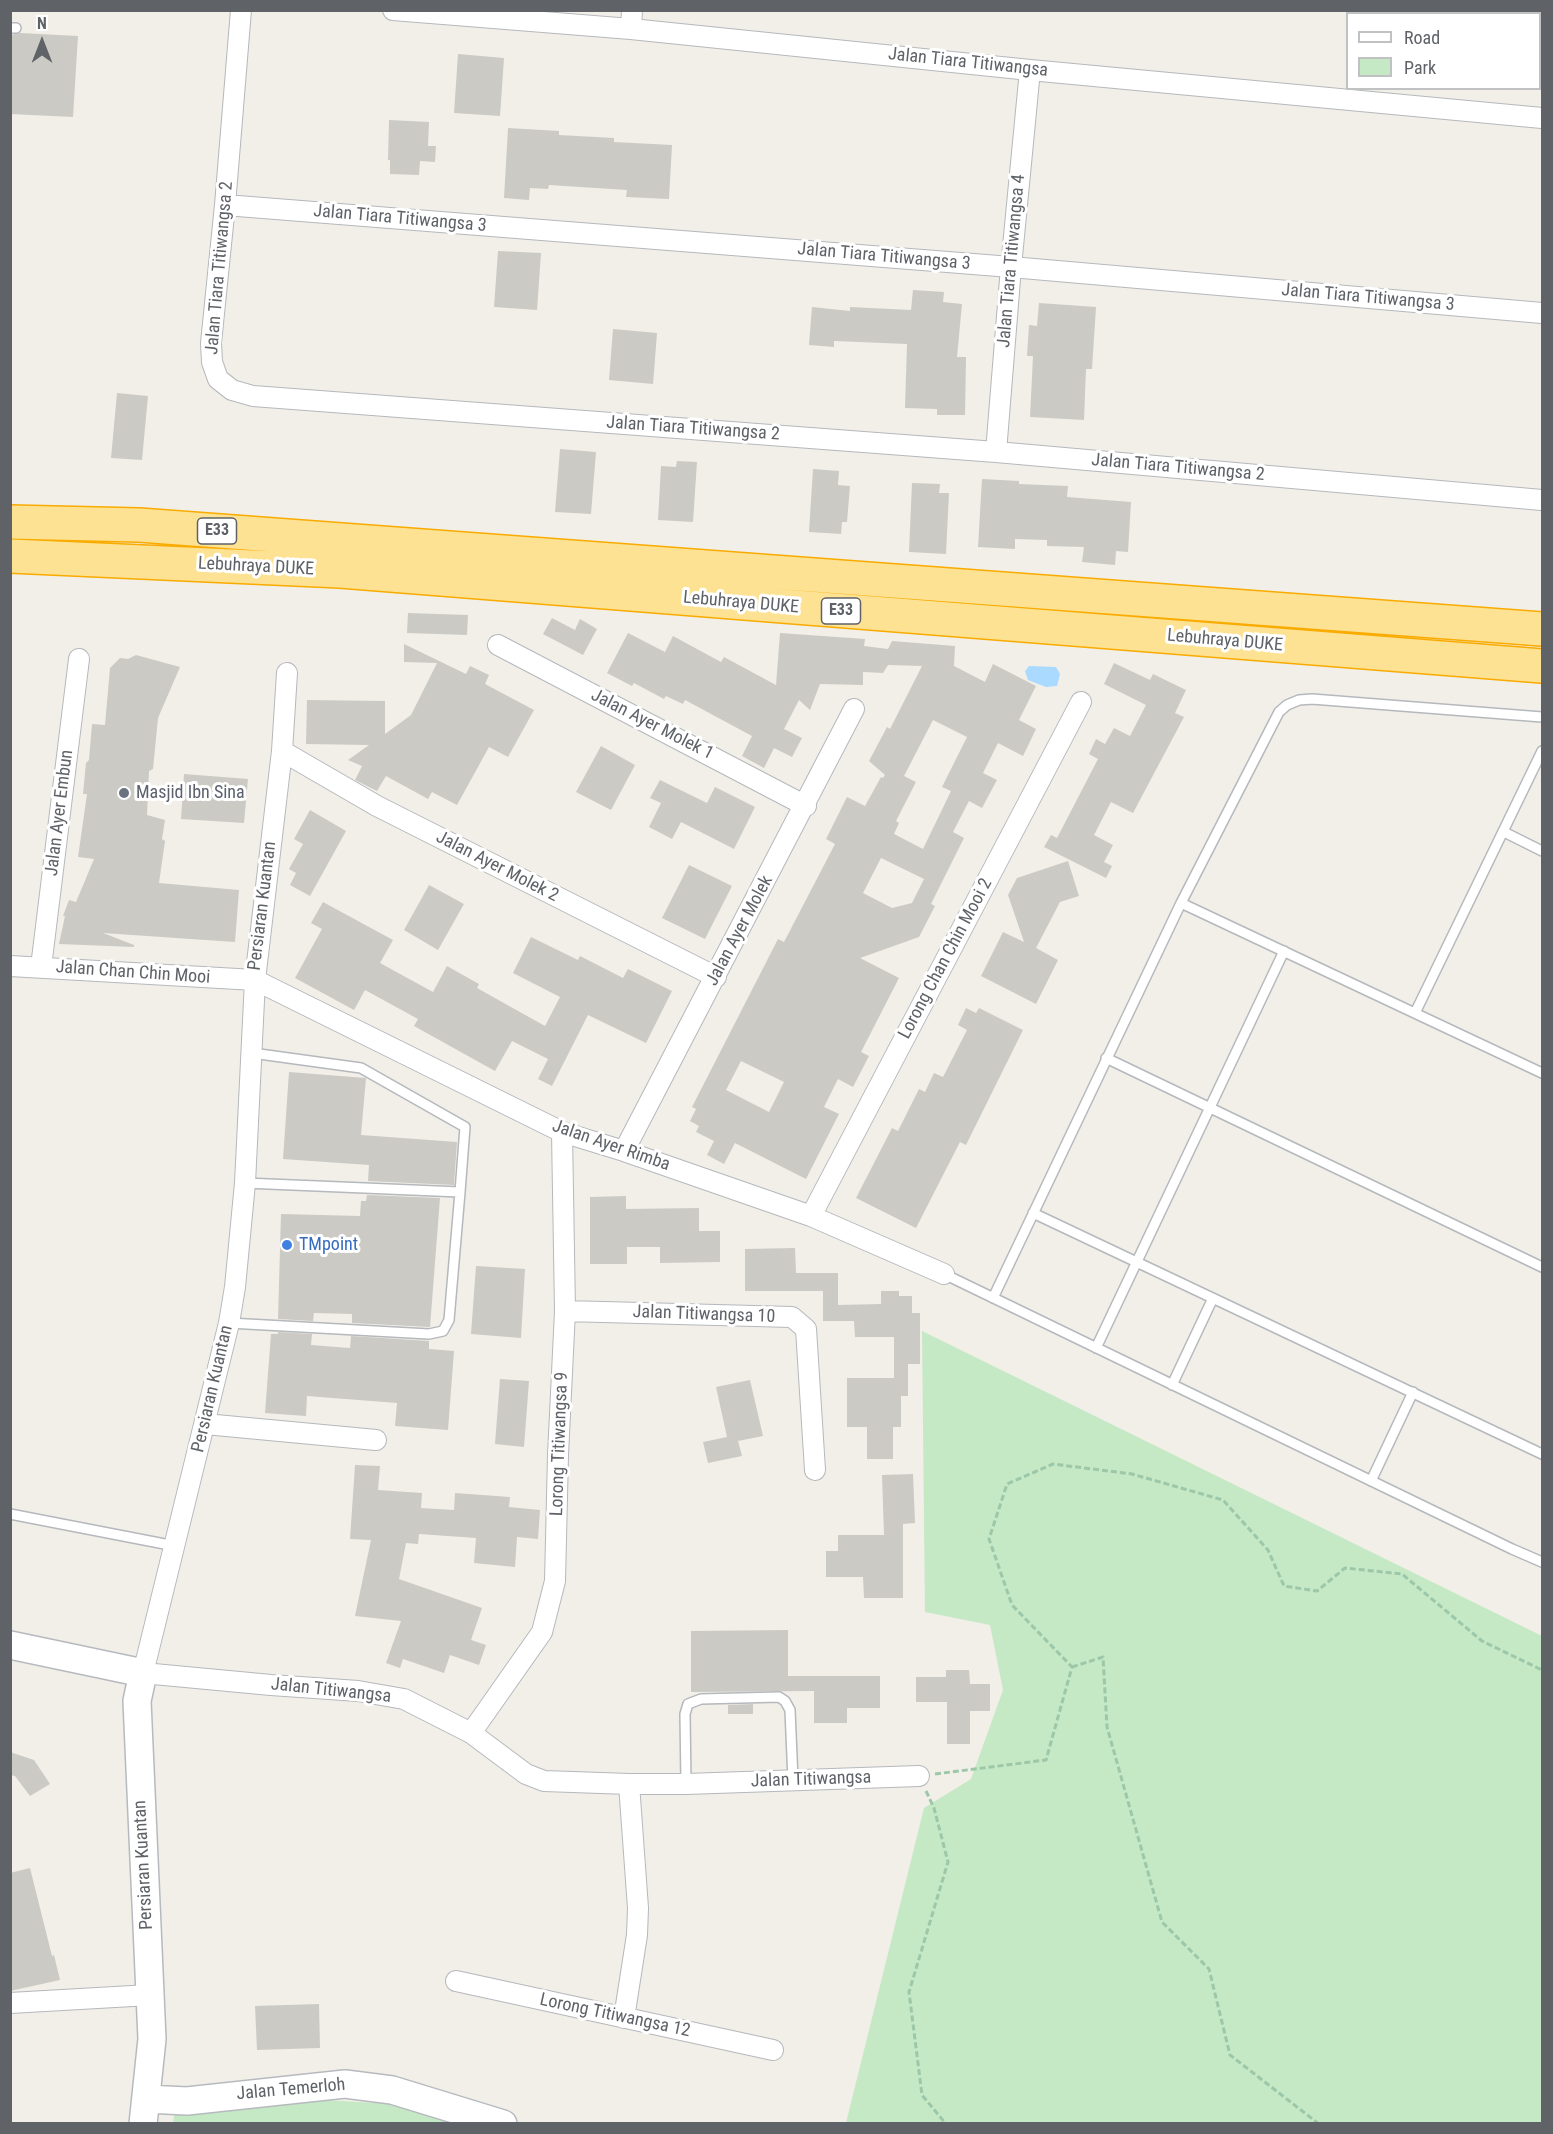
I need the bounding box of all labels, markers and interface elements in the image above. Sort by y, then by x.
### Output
north arrow [12,12,72,72]
legend [1346,12,1541,90]
text: N [37,14,47,33]
text: Road [1404,27,1440,48]
street label: Jalan Tiara Titiwangsa [887,44,1049,82]
text: Park [1404,57,1436,78]
street label: Jalan Tiara Titiwangsa 4 [994,174,1030,348]
street label: Jalan Tiara Titiwangsa 2 [202,181,238,355]
street label: Jalan Tiara Titiwangsa 3 [313,201,487,237]
street label: Jalan Tiara Titiwangsa 3 [797,239,971,275]
street label: Jalan Tiara Titiwangsa 3 [1281,280,1455,316]
street label: Jalan Tiara Titiwangsa 2 [606,412,780,446]
street label: Jalan Tiara Titiwangsa 2 [1091,450,1265,486]
road number: E33 [198,518,236,544]
street label: Lebuhraya DUKE [197,553,315,581]
street label: Lebuhraya DUKE [682,587,800,619]
road number: E33 [822,598,860,624]
street label: Lebuhraya DUKE [1166,625,1284,657]
street label: Jalan Ayer Molek 1 [587,685,717,765]
street label: Jalan Ayer Embun [42,749,78,877]
place label: Masjid Ibn Sina [136,782,245,804]
marker: Masjid Ibn Sina [117,786,131,800]
street label: Jalan Ayer Molek 2 [432,827,562,907]
street label: Persiaran Kuantan [244,840,282,972]
street label: Jalan Ayer Molek [702,872,778,990]
street label: Lorong Chan Chin Mooi 2 [895,875,997,1043]
street label: Jalan Chan Chin Mooi [55,957,211,989]
street label: Jalan Ayer Rimba [549,1116,673,1176]
place label: TMpoint [299,1234,358,1256]
marker: TMpoint [280,1238,294,1252]
street label: Jalan Titiwangsa 10 [632,1302,776,1328]
street label: Persiaran Kuantan [188,1323,238,1455]
street label: Lorong Titiwangsa 9 [547,1371,573,1517]
street label: Jalan Titiwangsa [270,1674,392,1708]
street label: Jalan Titiwangsa [750,1767,872,1793]
street label: Persiaran Kuantan [130,1800,158,1930]
street label: Lorong Titiwangsa 12 [538,1990,692,2042]
street label: Jalan Temerloh [236,2074,346,2106]

